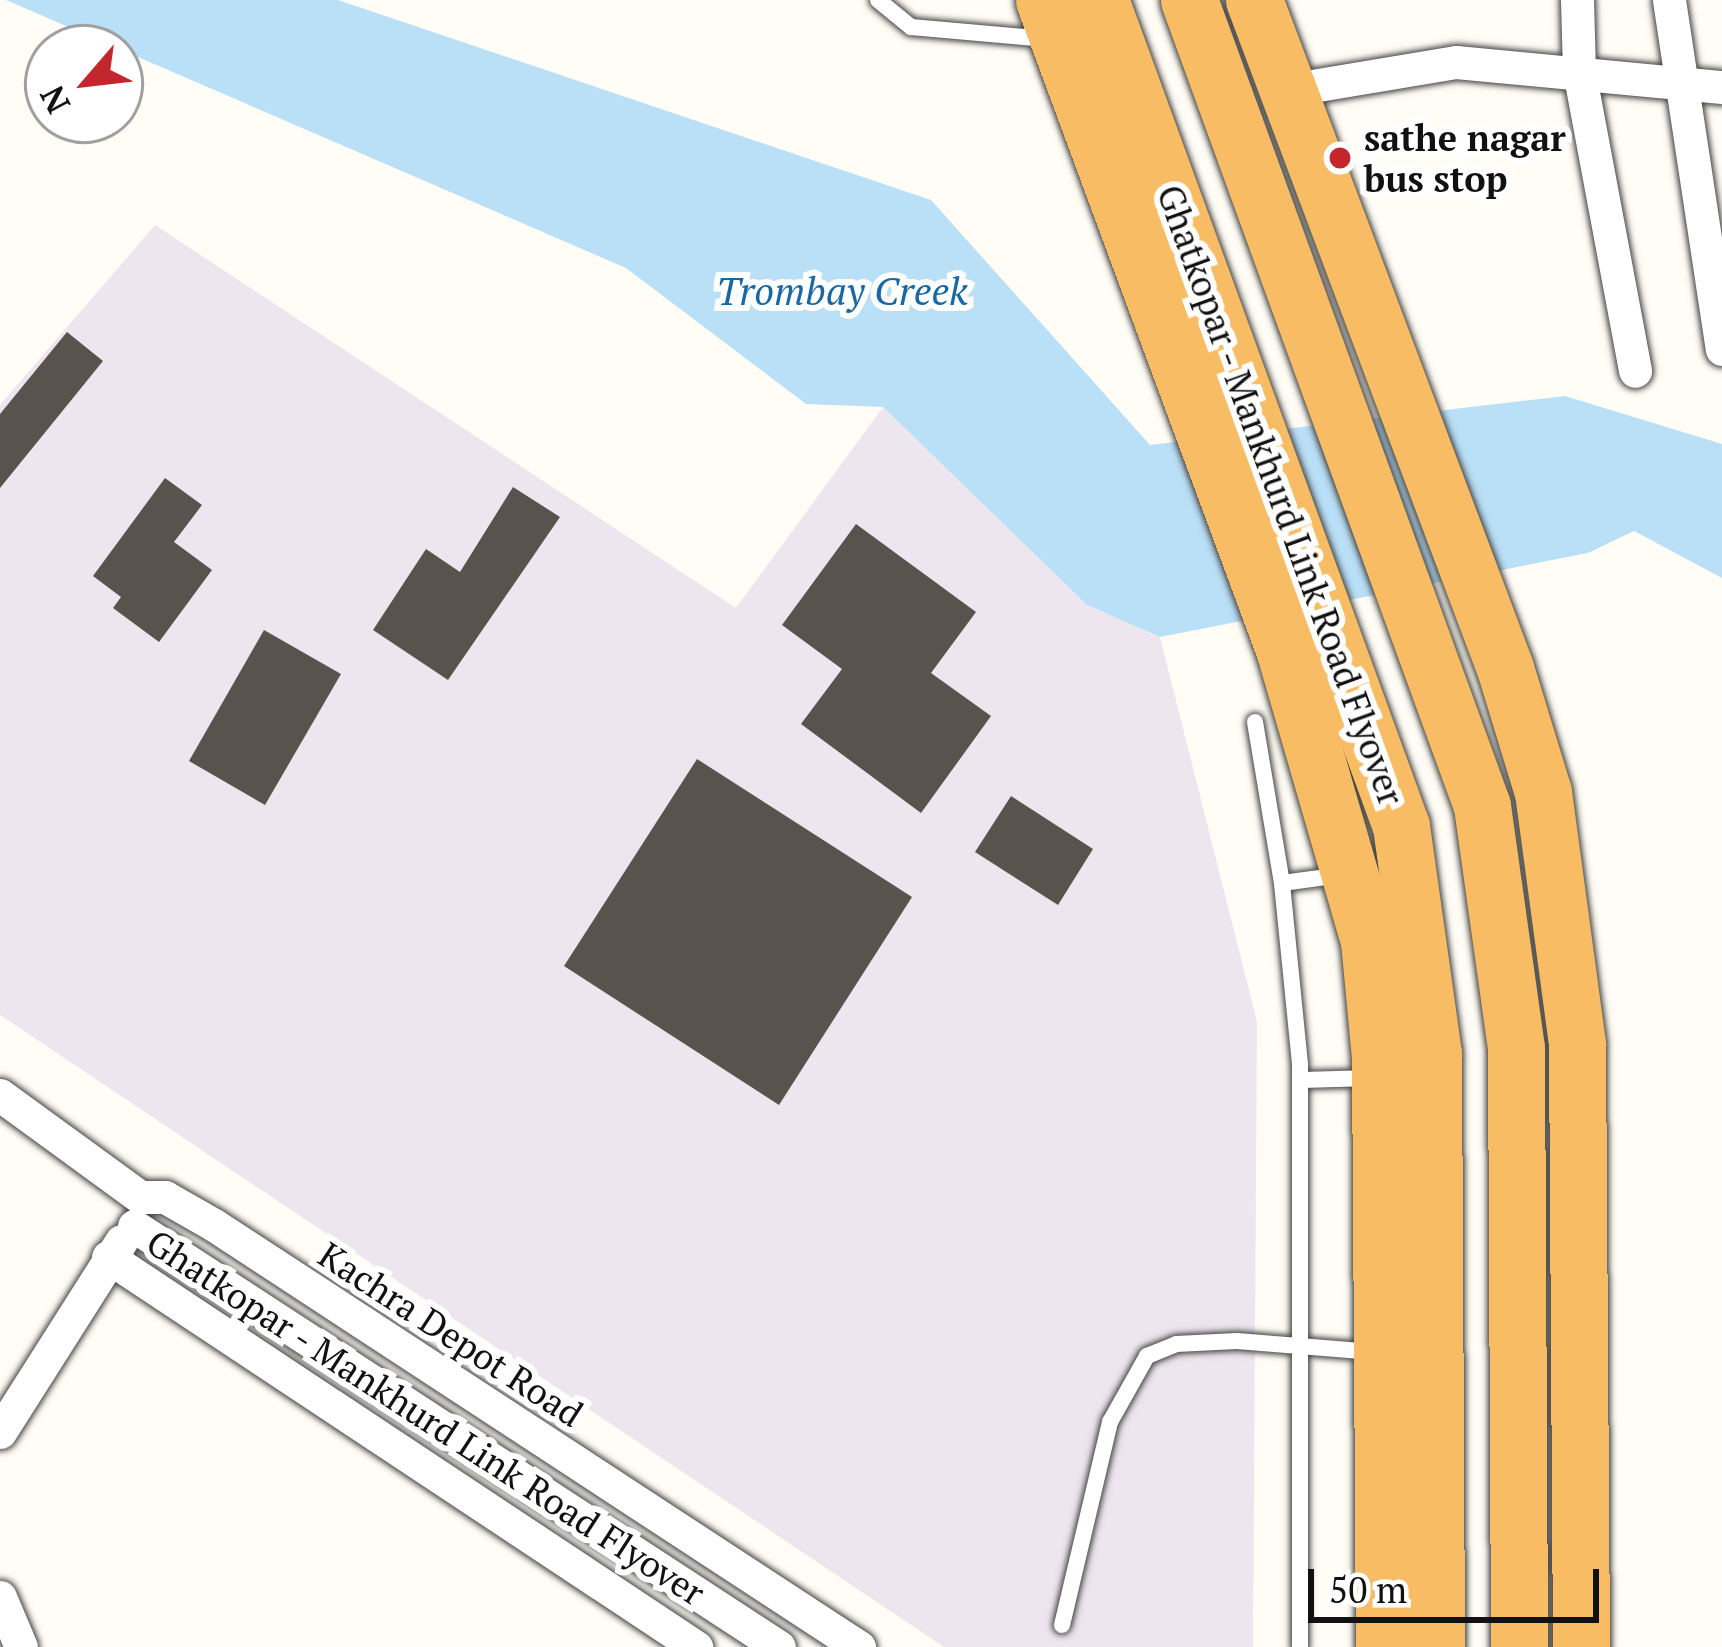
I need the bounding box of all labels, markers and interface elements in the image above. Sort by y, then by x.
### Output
north arrow [24,24,144,144]
text: N [30,79,79,121]
place label: sathe nagar bus stop [1364,115,1566,200]
marker: sathe nagar bus stop [1327,145,1353,171]
street label: Ghatkopar - Mankhurd Link Road Flyover [1148,178,1414,812]
water label: Trombay Creek [716,267,968,313]
street label: Ghatkopar - Mankhurd Link Road Flyover [138,1219,714,1615]
street label: Kachra Depot Road [311,1233,591,1435]
scale bar [1314,1545,1605,1619]
text: 50 m [1329,1566,1407,1613]

